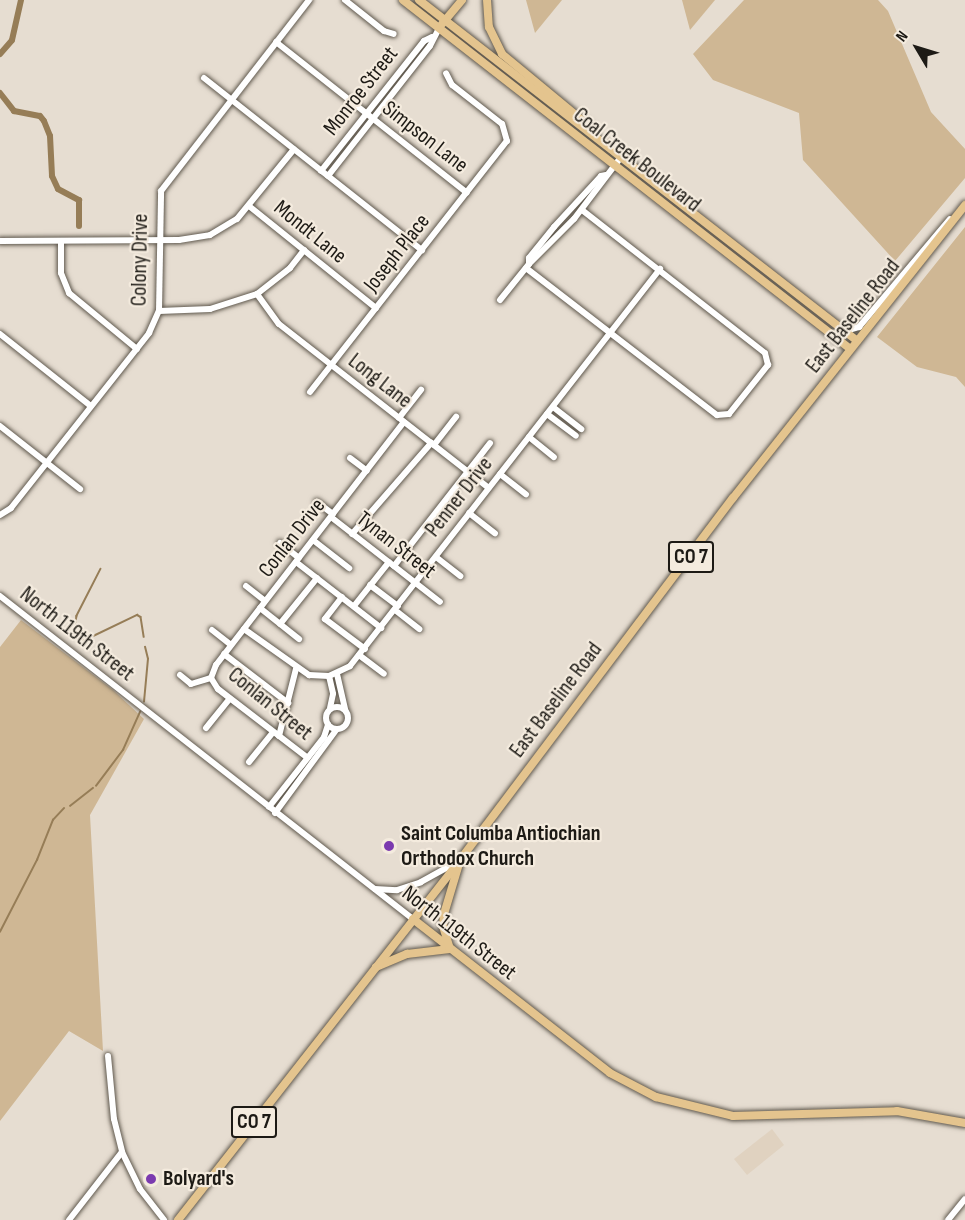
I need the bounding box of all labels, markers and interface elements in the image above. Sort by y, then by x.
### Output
north arrow [887,18,947,78]
text: N [892,27,913,46]
street label: Monroe Street [318,41,404,141]
street label: Simpson Lane [377,95,473,179]
street label: Coal Creek Boulevard [568,102,706,218]
street label: Mondt Lane [268,195,352,269]
street label: Joseph Place [358,209,436,297]
street label: Colony Drive [126,213,154,307]
street label: East Baseline Road [800,254,906,378]
street label: Long Lane [343,348,417,414]
street label: Penner Drive [420,452,498,542]
street label: Conlan Drive [253,493,331,583]
street label: Tynan Street [351,506,441,584]
road number: CO 7 [667,539,715,575]
street label: North 119th Street [15,581,139,687]
street label: East Baseline Road [504,637,608,763]
street label: Conlan Street [222,662,318,746]
place label: Saint Columba Antiochian Orthodox Church [401,820,601,872]
marker: Saint Columba Antiochian Orthodox Church [382,839,396,853]
street label: North 119th Street [397,880,521,986]
road number: CO 7 [230,1104,278,1140]
place label: Bolyard's [163,1166,234,1192]
marker: Bolyard's [144,1172,158,1186]

